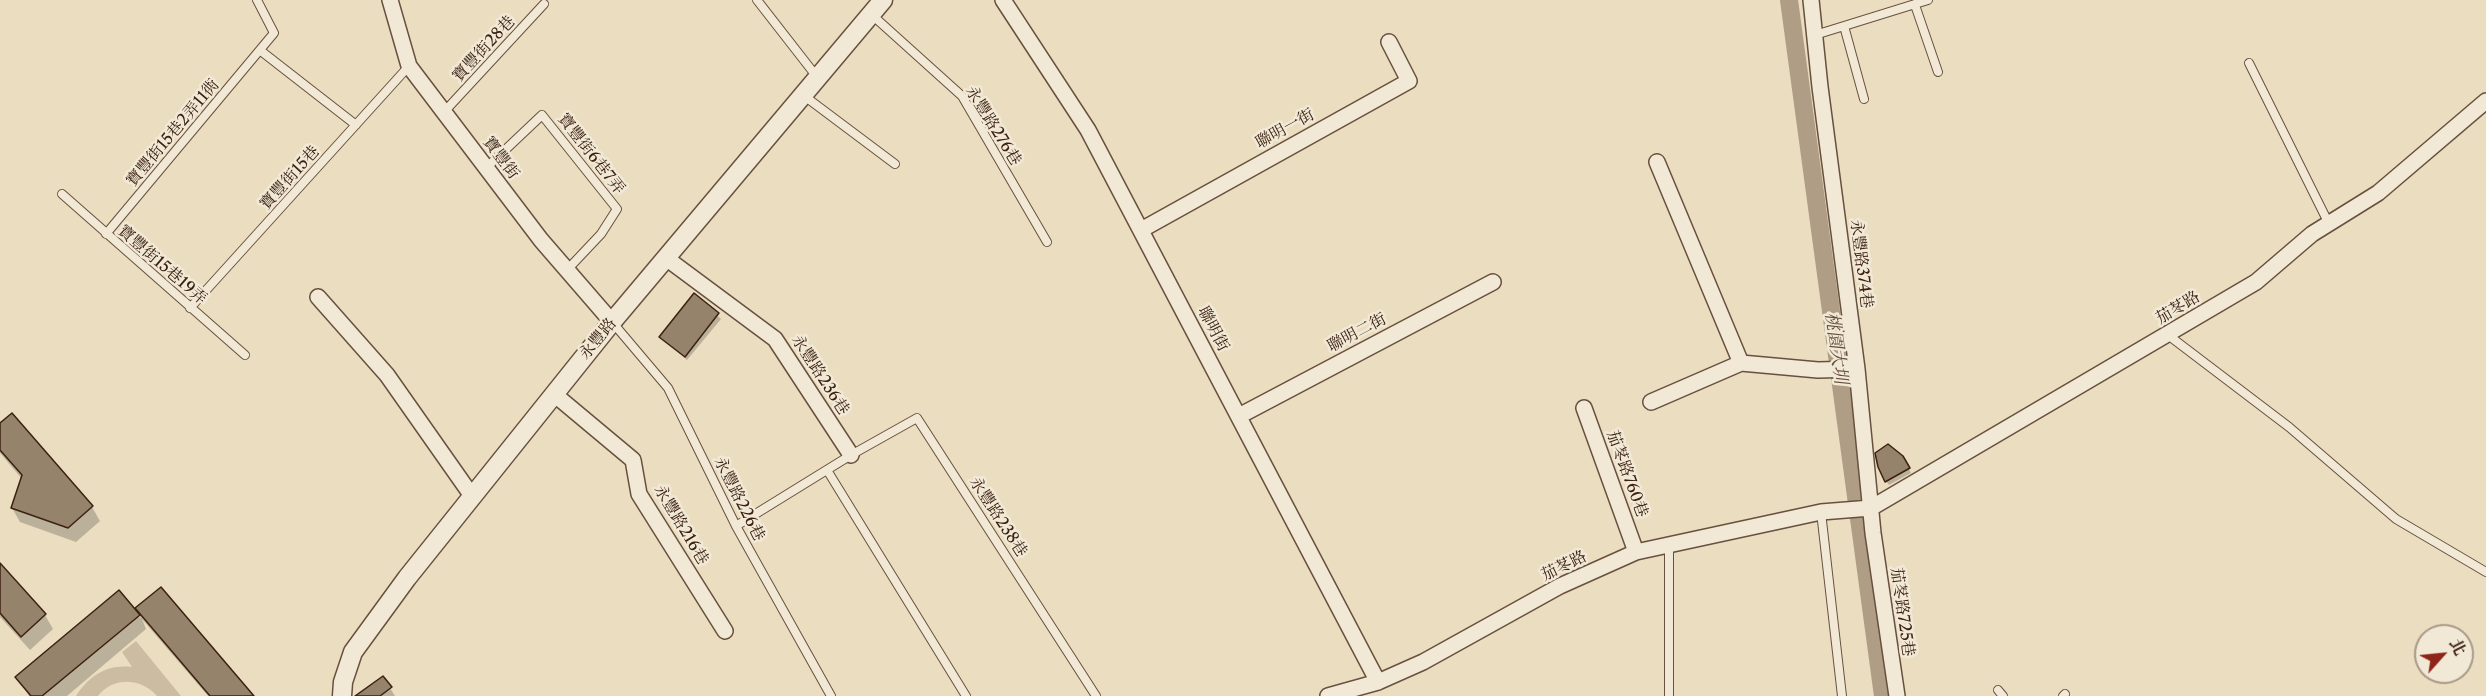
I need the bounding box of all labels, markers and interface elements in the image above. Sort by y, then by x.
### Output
street label: 寶豐街28巷 [449,12,519,86]
street label: 寶豐街15巷2弄11衖 [123,75,223,191]
street label: 永豐路276巷 [961,83,1025,169]
street label: 聯明一街 [1252,105,1318,153]
street label: 寶豐街6巷7弄 [553,110,629,198]
street label: 寶豐街 [479,133,523,183]
street label: 寶豐街15巷 [256,142,324,214]
street label: 永豐路374巷 [1846,218,1876,310]
street label: 寶豐街15巷19弄 [114,221,210,309]
street label: 茄苳路 [2152,287,2204,329]
street label: 聯明街 [1193,303,1233,355]
street label: 聯明二街 [1324,310,1390,356]
water label: 桃園大圳 [1820,311,1852,385]
street label: 永豐路 [575,314,621,364]
street label: 永豐路236巷 [787,331,853,419]
street label: 茄苳路760巷 [1602,428,1652,520]
street label: 永豐路226巷 [710,454,768,544]
street label: 永豐路238巷 [965,473,1031,561]
street label: 永豐路216巷 [650,482,712,568]
street label: 茄苳路 [1538,547,1590,585]
street label: 茄苳路725巷 [1886,566,1918,658]
north arrow [2414,624,2474,684]
text: 北 [2446,635,2471,658]

